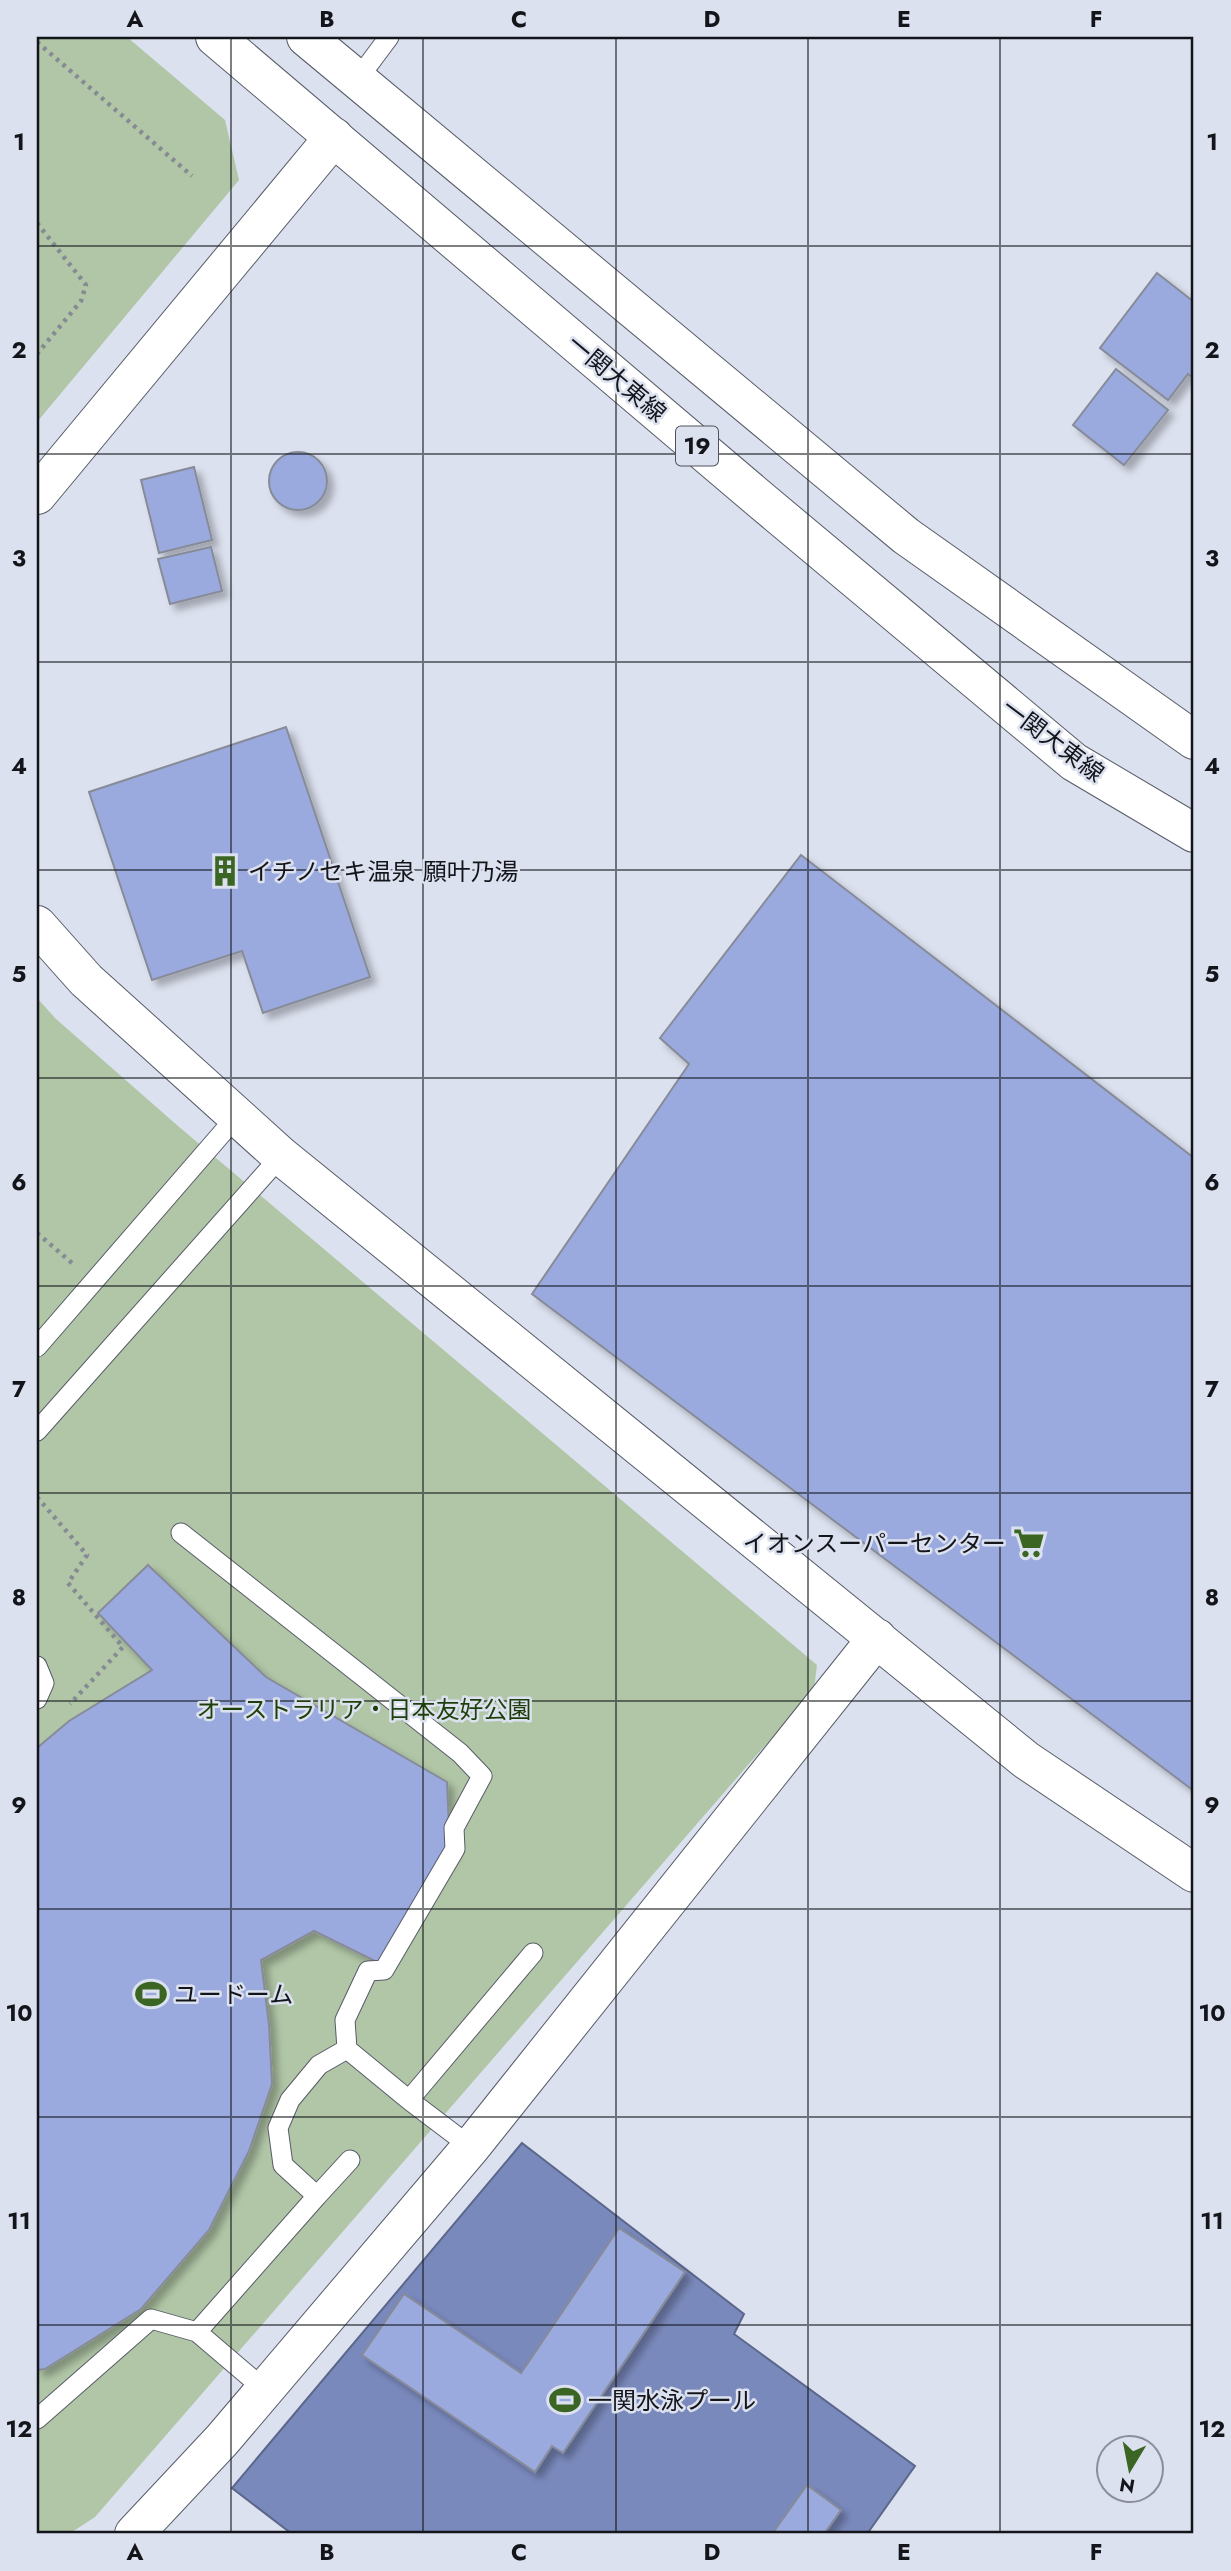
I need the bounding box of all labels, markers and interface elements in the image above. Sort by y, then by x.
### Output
text: A [126,2,144,36]
text: B [319,2,335,36]
text: C [511,2,527,36]
text: D [704,2,721,36]
text: E [897,2,911,36]
text: F [1090,2,1102,36]
text: 1 [13,125,25,159]
text: 1 [1206,125,1218,159]
street label: 一関大東線 [560,326,674,430]
text: 2 [11,333,27,367]
text: 2 [1204,333,1220,367]
road number: 19 [676,426,718,466]
text: 3 [12,541,26,575]
text: 3 [1205,541,1219,575]
street label: 一関大東線 [995,690,1111,790]
text: 4 [11,749,27,783]
text: 4 [1204,749,1220,783]
building icon: イチノセキ温泉 願叶乃湯 [208,854,242,888]
place label: イチノセキ温泉 願叶乃湯 [248,854,518,889]
text: 5 [12,957,26,991]
text: 5 [1205,957,1219,991]
text: 6 [11,1165,27,1199]
text: 6 [1204,1165,1220,1199]
text: 7 [12,1372,26,1406]
text: 7 [1205,1372,1219,1406]
place label: イオンスーパーセンター [743,1526,1006,1561]
supermarket icon: イオンスーパーセンター [1012,1526,1046,1560]
text: 8 [12,1580,26,1614]
text: 8 [1205,1580,1219,1614]
park label: オーストラリア・日本友好公園 [197,1692,531,1727]
text: 9 [11,1788,27,1822]
text: 9 [1204,1788,1220,1822]
sports icon: ユードーム [134,1977,168,2011]
place label: ユードーム [174,1977,293,2012]
text: 10 [6,1996,32,2030]
text: 10 [1199,1996,1225,2030]
text: 11 [7,2204,31,2238]
text: 11 [1200,2204,1224,2238]
sports icon: 一関水泳プール [548,2383,582,2417]
place label: 一関水泳プール [588,2383,756,2418]
text: 12 [6,2412,32,2446]
text: 12 [1199,2412,1225,2446]
north arrow [1094,2434,1164,2504]
text: N [1117,2471,1137,2500]
text: A [126,2535,144,2569]
text: B [319,2535,335,2569]
text: C [511,2535,527,2569]
text: D [704,2535,721,2569]
text: E [897,2535,911,2569]
text: F [1090,2535,1102,2569]

